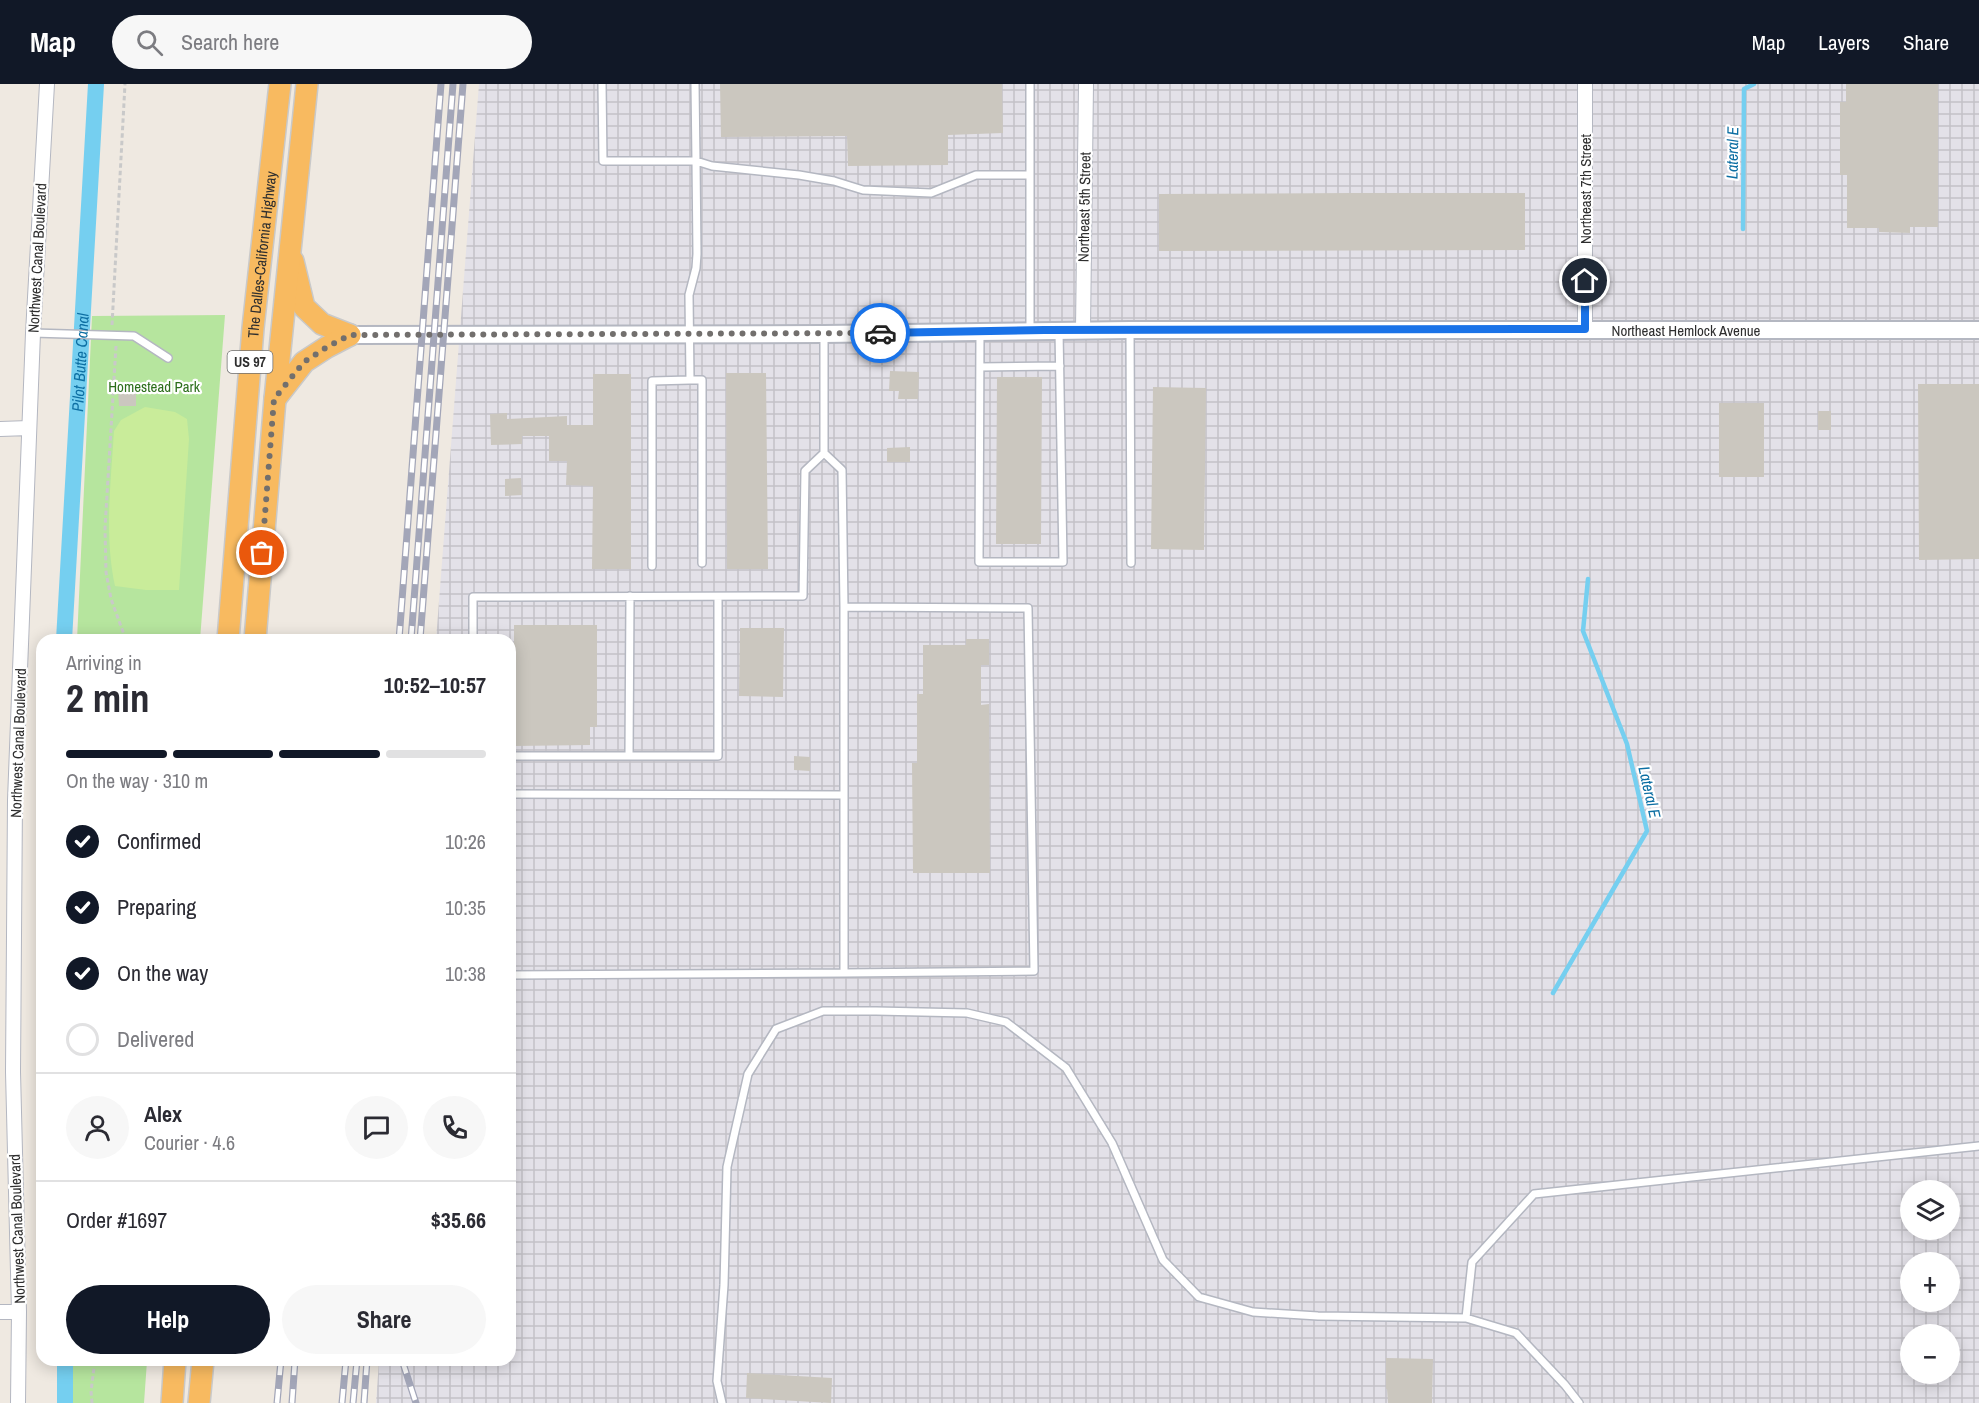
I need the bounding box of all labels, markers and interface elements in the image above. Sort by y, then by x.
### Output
search box [112,15,532,69]
text: Map [30,23,76,61]
icon: search [133,26,166,59]
text: Search here [181,27,279,57]
text: Map [1752,28,1785,57]
text: Layers [1818,28,1870,57]
text: Share [1903,28,1949,57]
water label: Lateral E [1721,126,1743,179]
street label: Northeast 7th Street [1575,133,1596,244]
street label: Northeast 5th Street [1073,151,1095,262]
street label: The Dalles-California Highway [242,169,281,339]
street label: Northwest Canal Boulevard [23,183,51,333]
pin [1559,255,1610,306]
icon: home [1568,264,1601,297]
courier [850,303,910,363]
water label: Pilot Butte Canal [66,312,94,412]
icon: car [864,317,897,350]
street label: Northeast Hemlock Avenue [1611,320,1761,341]
road number: US 97 [228,351,272,373]
park label: Homestead Park [108,376,201,397]
pin [236,527,287,578]
icon: bag [245,536,278,569]
text: Arriving in [66,649,142,676]
street label: Northwest Canal Boulevard [5,668,31,818]
text: 10:52–10:57 [384,670,486,700]
text: 2 min [66,672,150,724]
water label: Lateral E [1633,764,1667,820]
text: On the way · 310 m [66,767,208,794]
icon: check [66,825,99,858]
text: Confirmed [117,826,201,856]
text: 10:26 [445,828,486,855]
icon: check [66,891,99,924]
text: Preparing [117,892,196,922]
text: 10:35 [445,894,486,921]
icon: check [66,957,99,990]
text: On the way [117,958,208,988]
text: 10:38 [445,960,486,987]
text: Delivered [117,1024,194,1054]
button: person [66,1096,129,1159]
button: chat [345,1096,408,1159]
button: phone [423,1096,486,1159]
text: Alex [144,1099,182,1129]
text: Courier · 4.6 [144,1129,235,1156]
street label: Northwest Canal Boulevard [4,1154,30,1304]
map controls [1900,1180,1960,1384]
button: layers [1900,1180,1960,1240]
text: Order #1697 [66,1205,167,1235]
text: $35.66 [431,1205,486,1235]
button: + [1900,1252,1960,1312]
button: Help [66,1285,270,1354]
button: Share [282,1285,486,1354]
button: − [1900,1324,1960,1384]

